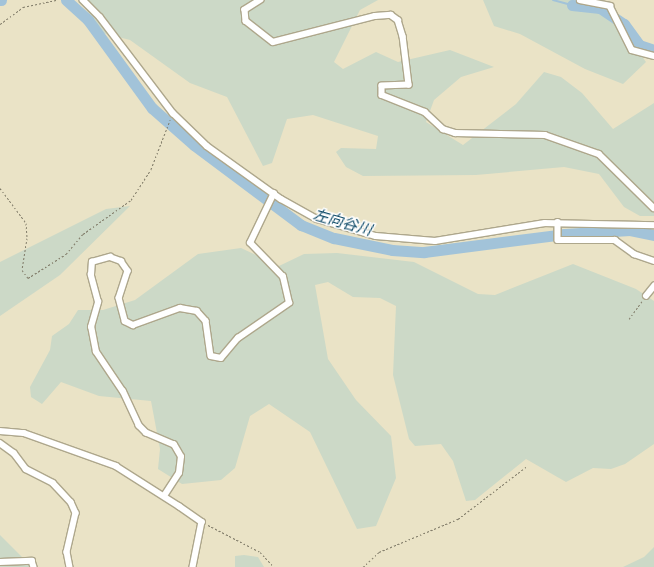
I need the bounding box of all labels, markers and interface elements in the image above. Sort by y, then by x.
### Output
water label: 左向谷川 [312,204,374,238]

